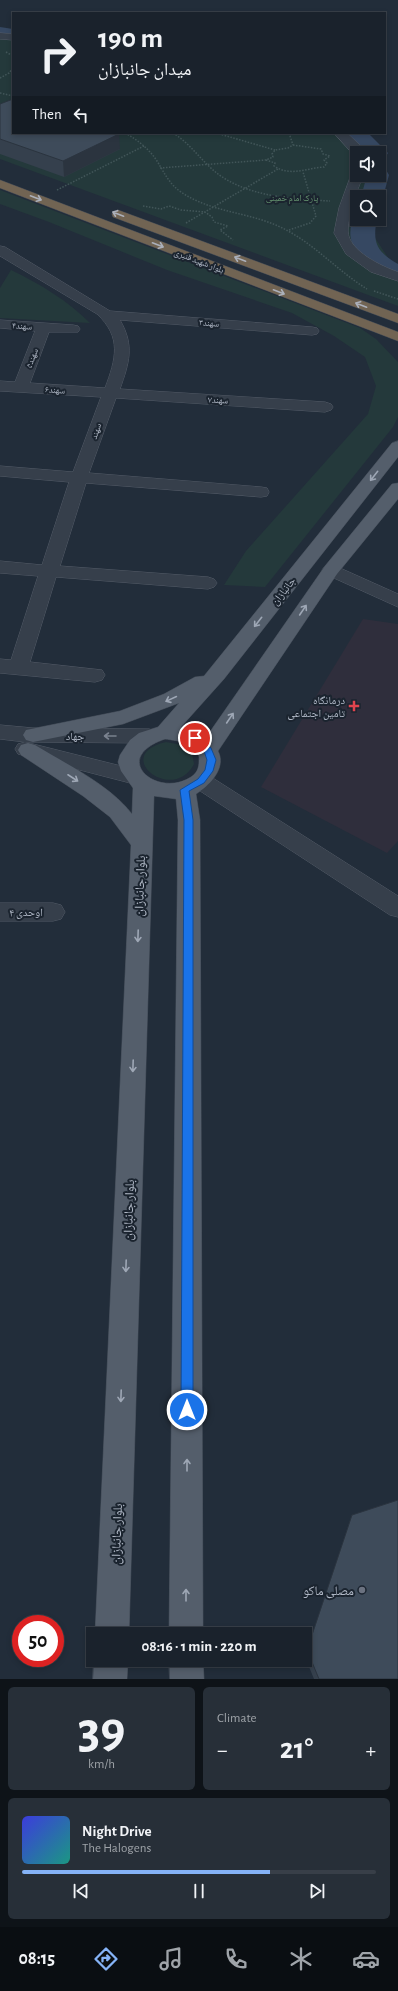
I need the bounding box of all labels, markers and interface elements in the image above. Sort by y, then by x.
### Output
text: 190 m [98,25,163,53]
icon: right [32,28,84,80]
text: میدان جانبازان [98,61,192,79]
icon: left [70,104,92,126]
text: Then [32,107,62,122]
map controls [350,146,386,226]
button: sound [350,146,386,182]
button: search [350,190,386,226]
park label: پارک امام خمینی [266,194,319,205]
one-way arrow [30,195,42,203]
one-way arrow [112,209,124,217]
one-way arrow [151,242,163,250]
street label: بلوار شهید قنبری [173,248,225,276]
one-way arrow [234,255,246,263]
one-way arrow [273,288,285,296]
one-way arrow [356,300,368,308]
street label: سهند۳ [198,318,220,329]
street label: سهند۴ [12,321,32,332]
street label: سهند۵ [25,347,40,369]
street label: سهند۶ [45,385,65,396]
street label: سهند۷ [208,395,228,406]
street label: سهند [90,422,103,440]
one-way arrow [369,471,378,482]
street label: جانبازان [269,575,298,608]
one-way arrow [299,605,307,616]
one-way arrow [254,617,262,628]
place label: درمانگاه تامین اجتماعی [287,695,346,720]
one-way arrow [165,696,177,703]
marker: درمانگاه تامین اجتماعی [348,700,360,712]
one-way arrow [226,713,234,724]
pin [178,721,212,755]
icon: arrive [184,727,206,749]
street label: جهاد [66,731,84,742]
one-way arrow [104,732,117,740]
one-way arrow [67,775,79,783]
street label: بلوار جانبازان [133,855,149,917]
street label: اوحدی ۴ [9,907,43,919]
one-way arrow [134,929,141,942]
one-way arrow [129,1059,137,1072]
street label: بلوار جانبازان [122,1179,138,1241]
one-way arrow [122,1259,129,1272]
one-way arrow [117,1389,125,1402]
position arrow [166,1389,208,1431]
one-way arrow [183,1459,191,1472]
street label: بلوار جانبازان [110,1503,126,1565]
place label: مصلی ماکو [303,1585,354,1599]
marker: مصلی ماکو [357,1585,367,1595]
one-way arrow [182,1589,190,1602]
speed limit sign: 50 [12,1615,64,1667]
text: 08:16 · 1 min · 220 m [141,1639,257,1654]
text: 39 [78,1705,125,1757]
text: Climate [217,1712,256,1725]
text: 21° [280,1734,313,1764]
text: − [217,1739,228,1761]
text: + [365,1739,376,1761]
text: km/h [88,1758,115,1771]
text: Night Drive [82,1824,152,1839]
text: The Halogens [82,1842,151,1855]
icon: previous [70,1880,92,1902]
icon: pause [188,1880,210,1902]
icon: next [306,1880,328,1902]
icon: directions [92,1945,120,1973]
icon: music [157,1945,185,1973]
icon: phone [222,1945,250,1973]
icon: climate [287,1945,315,1973]
icon: car [352,1945,380,1973]
text: 08:15 [18,1950,55,1968]

